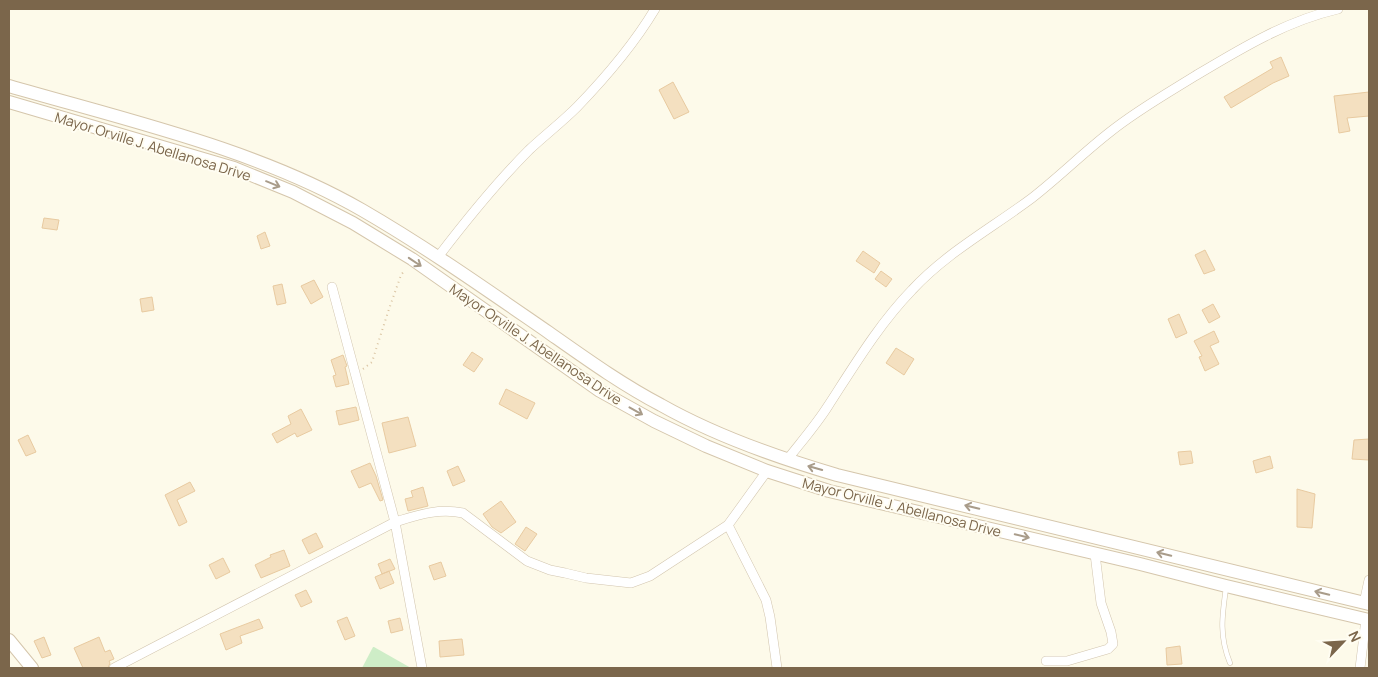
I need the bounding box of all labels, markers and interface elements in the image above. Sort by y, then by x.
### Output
street label: Mayor Orville J. Abellanosa Drive [53,107,253,185]
one-way arrow [265,179,280,189]
one-way arrow [408,256,422,267]
street label: Mayor Orville J. Abellanosa Drive [446,279,626,409]
one-way arrow [629,407,643,417]
one-way arrow [807,463,823,473]
street label: Mayor Orville J. Abellanosa Drive [801,473,1003,541]
one-way arrow [965,502,981,511]
one-way arrow [1014,532,1030,542]
one-way arrow [1157,549,1173,558]
one-way arrow [1314,588,1330,597]
north arrow [1318,617,1368,667]
text: N [1344,628,1366,645]

